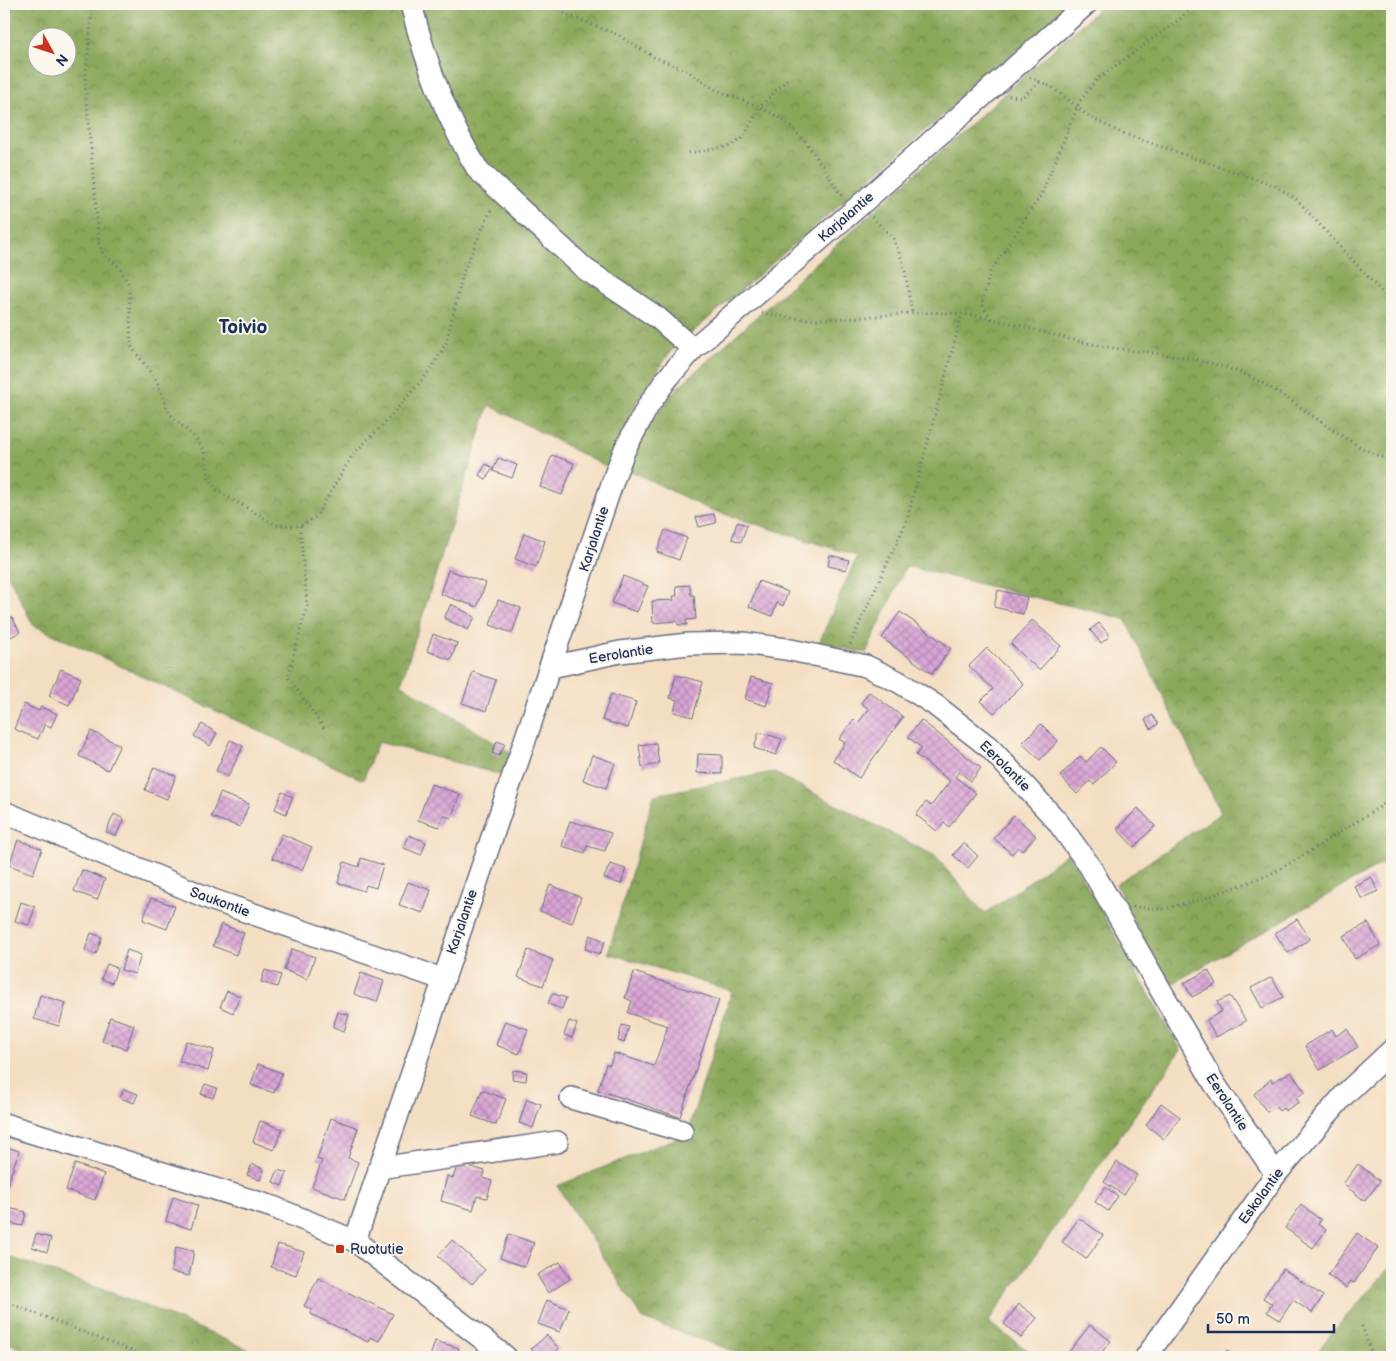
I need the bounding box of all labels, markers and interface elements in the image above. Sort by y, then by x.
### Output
north arrow [28,28,78,78]
text: N [52,51,71,70]
street label: Karjalantie [815,188,877,246]
district label: Toivio [219,316,268,339]
street label: Karjalantie [575,504,613,574]
street label: Eerolantie [588,641,654,667]
street label: Eerolantie [976,737,1034,795]
street label: Saukontie [188,883,252,921]
street label: Karjalantie [443,887,481,957]
street label: Eerolantie [1202,1070,1252,1134]
street label: Eskolantie [1235,1165,1287,1227]
place label: Ruotutie [350,1241,403,1258]
marker: Ruotutie [334,1243,346,1255]
scale bar [1208,1301,1335,1333]
text: 50 m [1216,1310,1250,1329]

